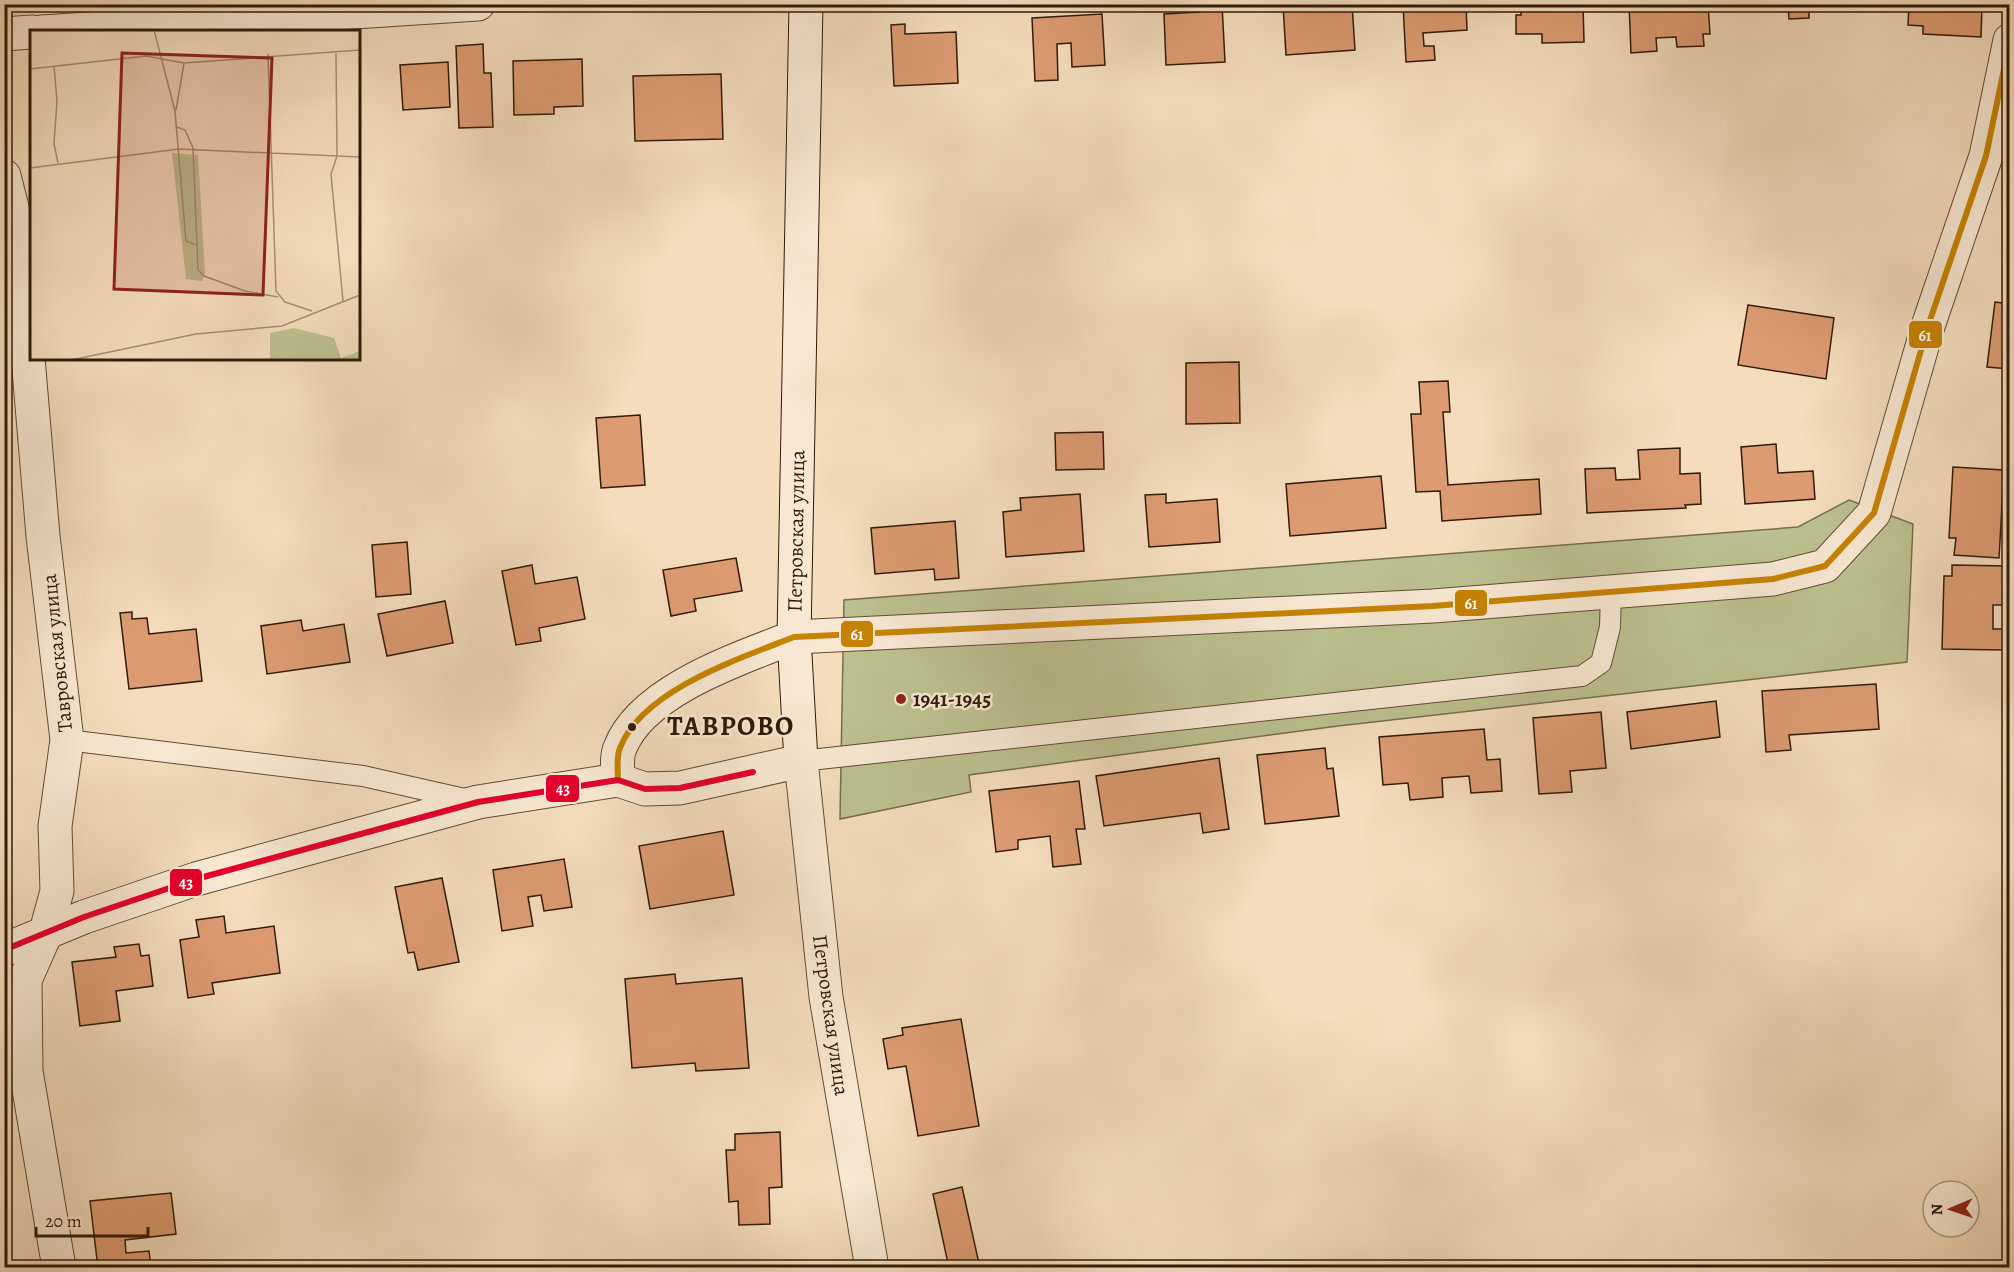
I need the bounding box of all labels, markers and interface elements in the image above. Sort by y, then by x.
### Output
inset map [30,30,360,360]
line badge: 61 [1908,320,1943,349]
text: 61 [1918,325,1932,347]
street label: Петровская улица [781,449,811,612]
street label: Тавровская улица [35,572,79,733]
line badge: 61 [1454,589,1488,617]
text: 61 [1464,593,1478,615]
line badge: 61 [840,620,874,648]
text: 61 [850,624,864,646]
place label: 1941-1945 [913,685,991,713]
marker: 1941-1945 [894,692,908,706]
district label: ТАВРОВО [667,708,795,744]
unlabelled marker [626,721,638,733]
line badge: 43 [545,774,580,803]
text: 43 [556,778,570,800]
line badge: 43 [169,868,203,897]
text: 43 [179,872,193,894]
street label: Петровская улица [806,933,856,1098]
north arrow [1921,1179,1981,1239]
scale bar [36,1200,148,1238]
text: N [1926,1203,1948,1216]
text: 20 m [45,1209,82,1233]

